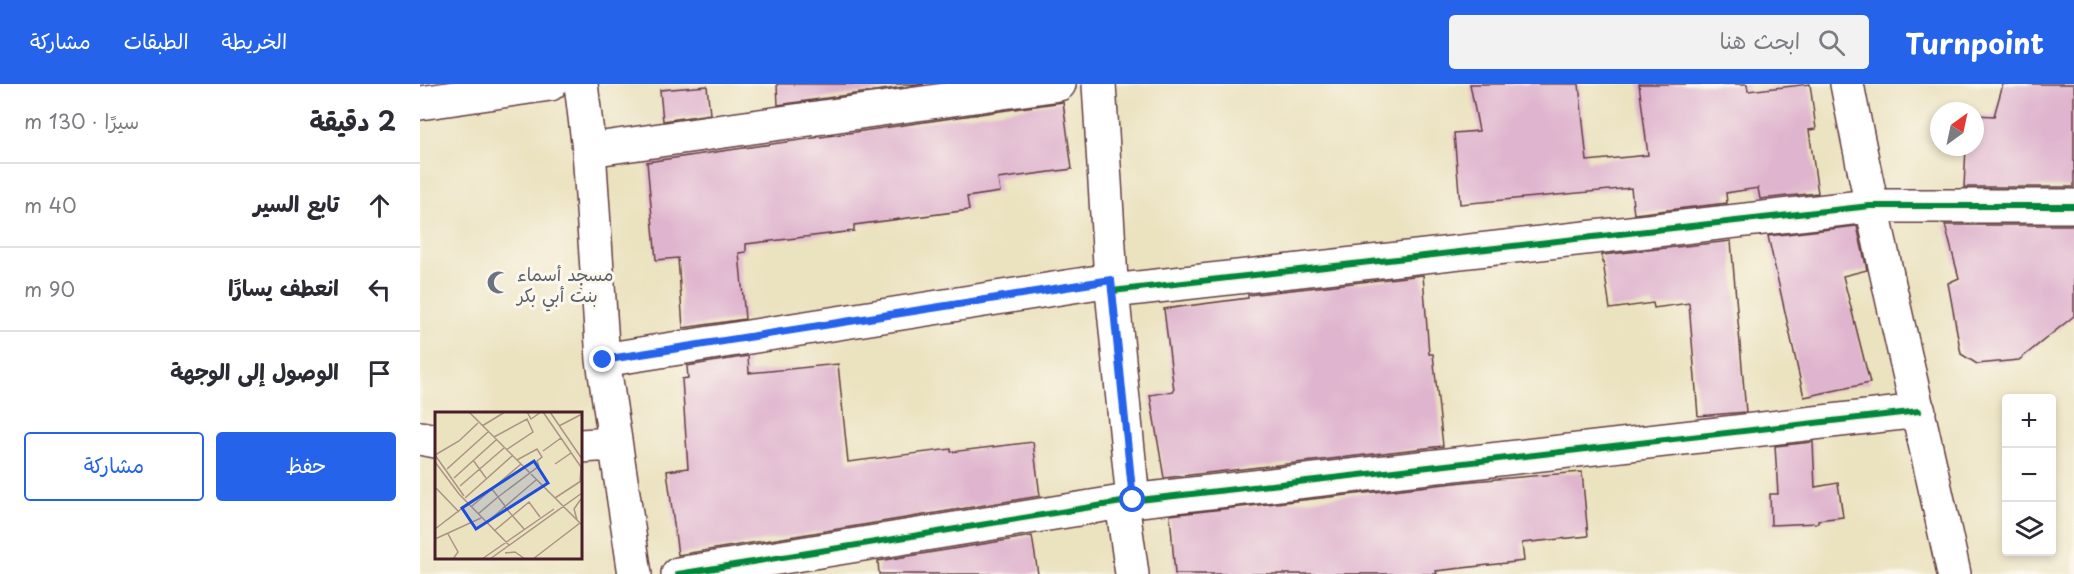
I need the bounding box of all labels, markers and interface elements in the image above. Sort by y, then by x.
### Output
search box [1449,15,1869,69]
text: Turnpoint [1905,21,2044,64]
text: ابحث هنا [1720,23,1800,56]
text: مشاركة [30,24,91,56]
text: الطبقات [124,24,189,56]
text: الخريطة [222,24,287,56]
icon: search [1815,26,1848,59]
text: 2 دقيقة [309,101,396,140]
north arrow [1930,102,1984,156]
text: سيرًا · 130 m [24,106,139,136]
text: تابع السير [254,186,339,219]
icon: ahead [363,189,396,222]
text: 40 m [24,190,77,220]
place label: مسجد أسماء بنت أبي بكر [515,260,613,312]
text: انعطف يسارًا [228,270,339,303]
mosque icon: مسجد أسماء بنت أبي بكر [486,270,512,296]
icon: left [363,273,396,306]
text: 90 m [24,274,75,304]
route end [589,346,615,372]
text: الوصول إلى الوجهة [170,354,339,387]
icon: arrive [363,357,396,390]
map controls [2002,394,2056,556]
button: + [2002,394,2056,448]
inset map [435,412,582,559]
button: مشاركة [24,432,204,501]
button: حفظ [216,432,396,501]
button: − [2002,448,2056,502]
route start [1119,486,1145,512]
button: layers [2002,502,2056,556]

